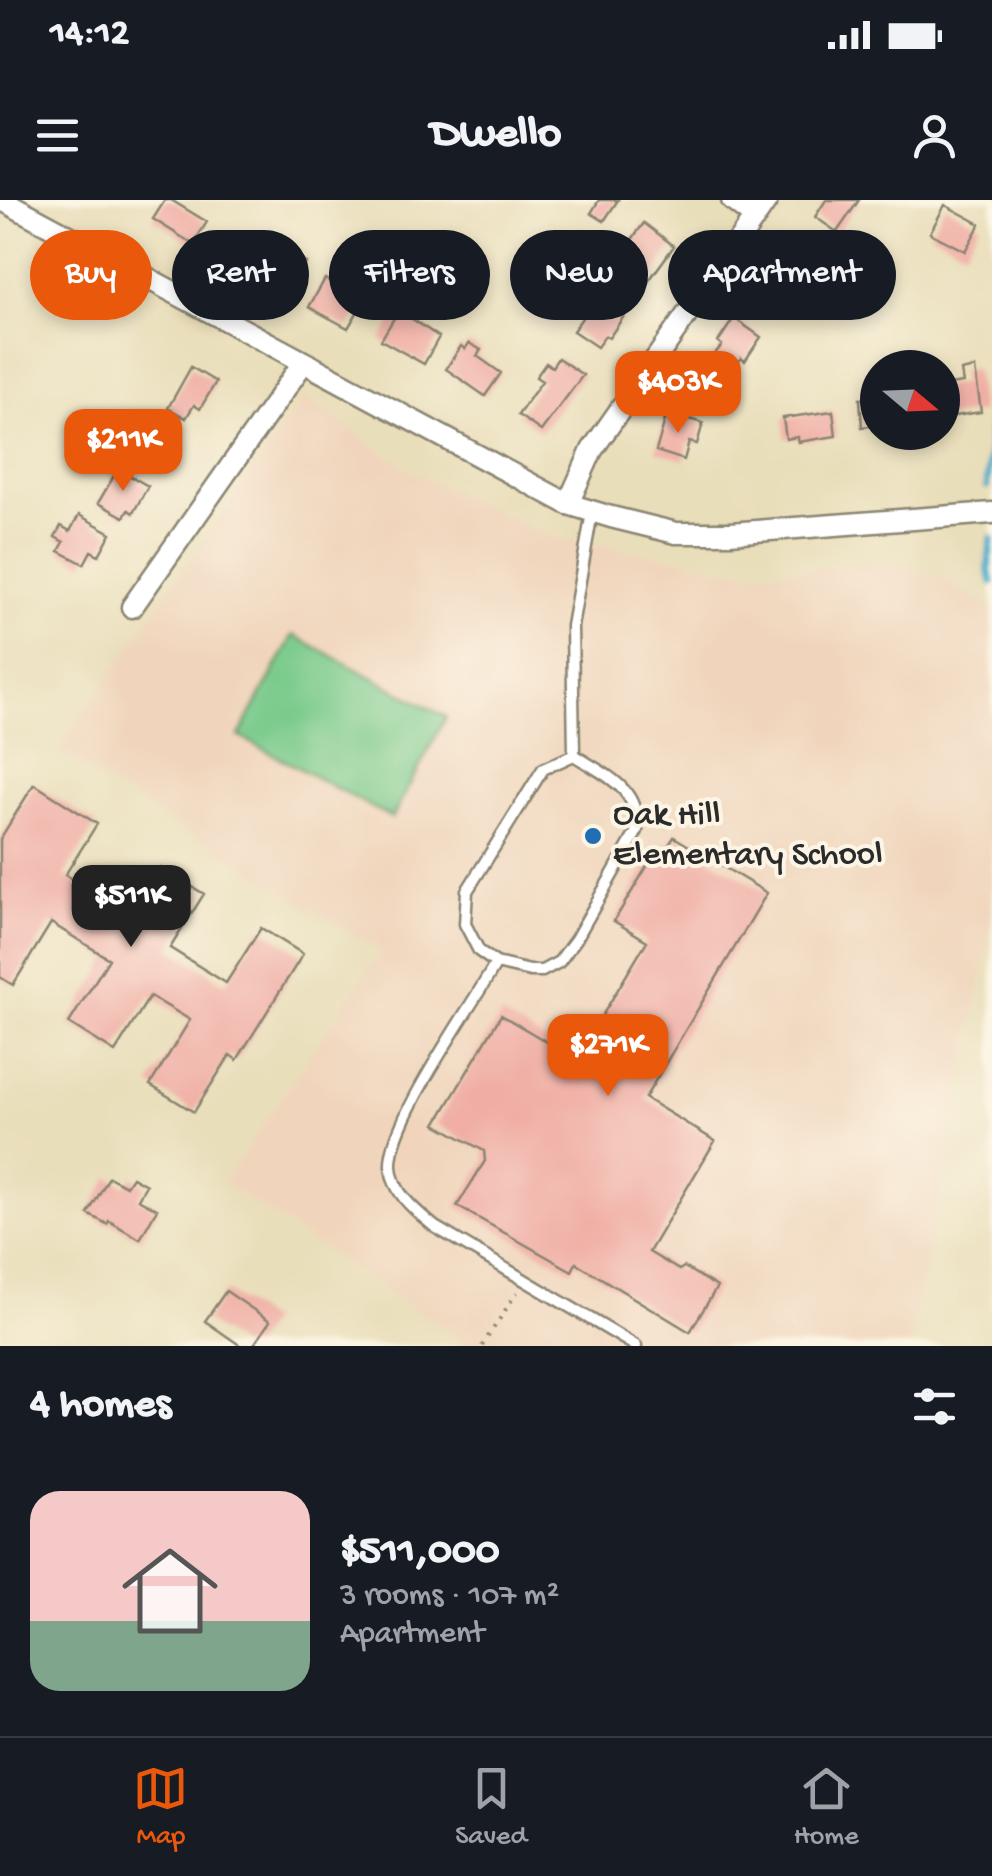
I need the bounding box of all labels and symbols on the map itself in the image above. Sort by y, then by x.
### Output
north arrow [860,350,960,450]
pin: $403K [608,351,748,436]
pin: $211K [53,409,193,494]
place label: Oak Hill Elementary School [613,796,883,877]
marker: Oak Hill Elementary School [582,825,604,847]
pin: $511K [61,865,201,950]
pin: $271K [538,1014,678,1099]

